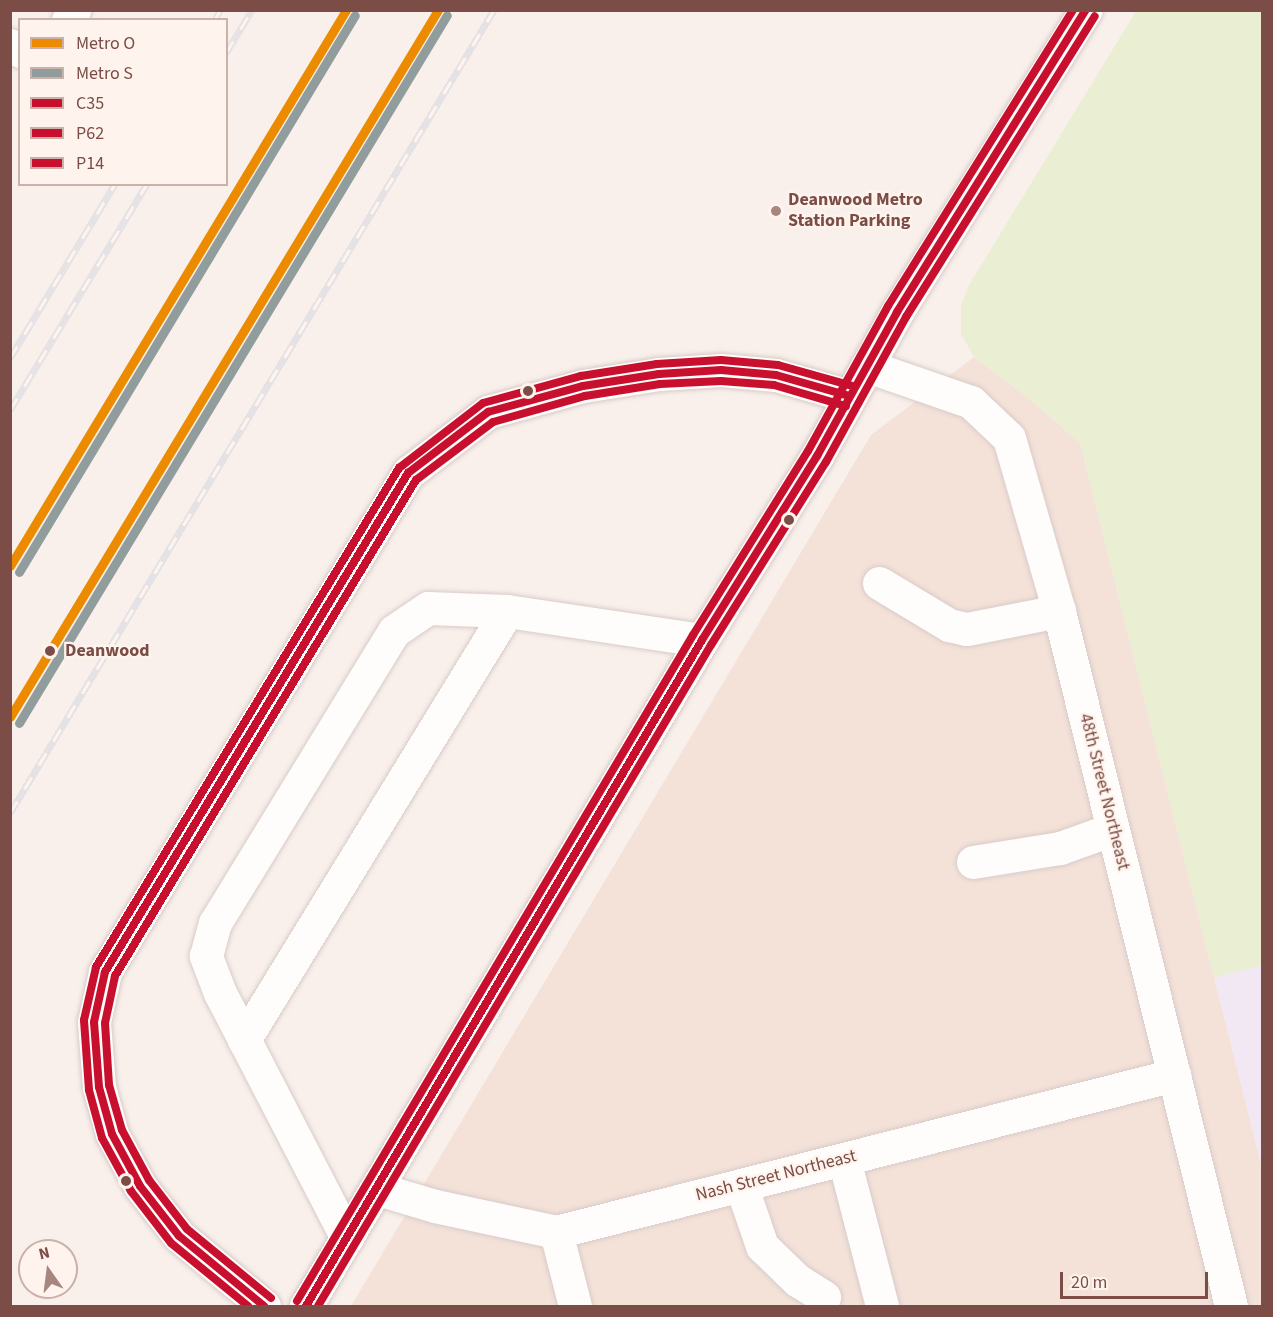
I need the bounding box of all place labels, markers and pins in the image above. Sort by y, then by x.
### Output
place label: Deanwood Metro Station Parking [788,190,923,232]
marker: Deanwood Metro Station Parking [769,204,783,218]
unlabelled marker [522,385,534,397]
unlabelled marker [783,514,795,526]
place label: Deanwood [65,640,149,662]
marker: Deanwood [40,641,60,661]
unlabelled marker [120,1175,132,1187]

